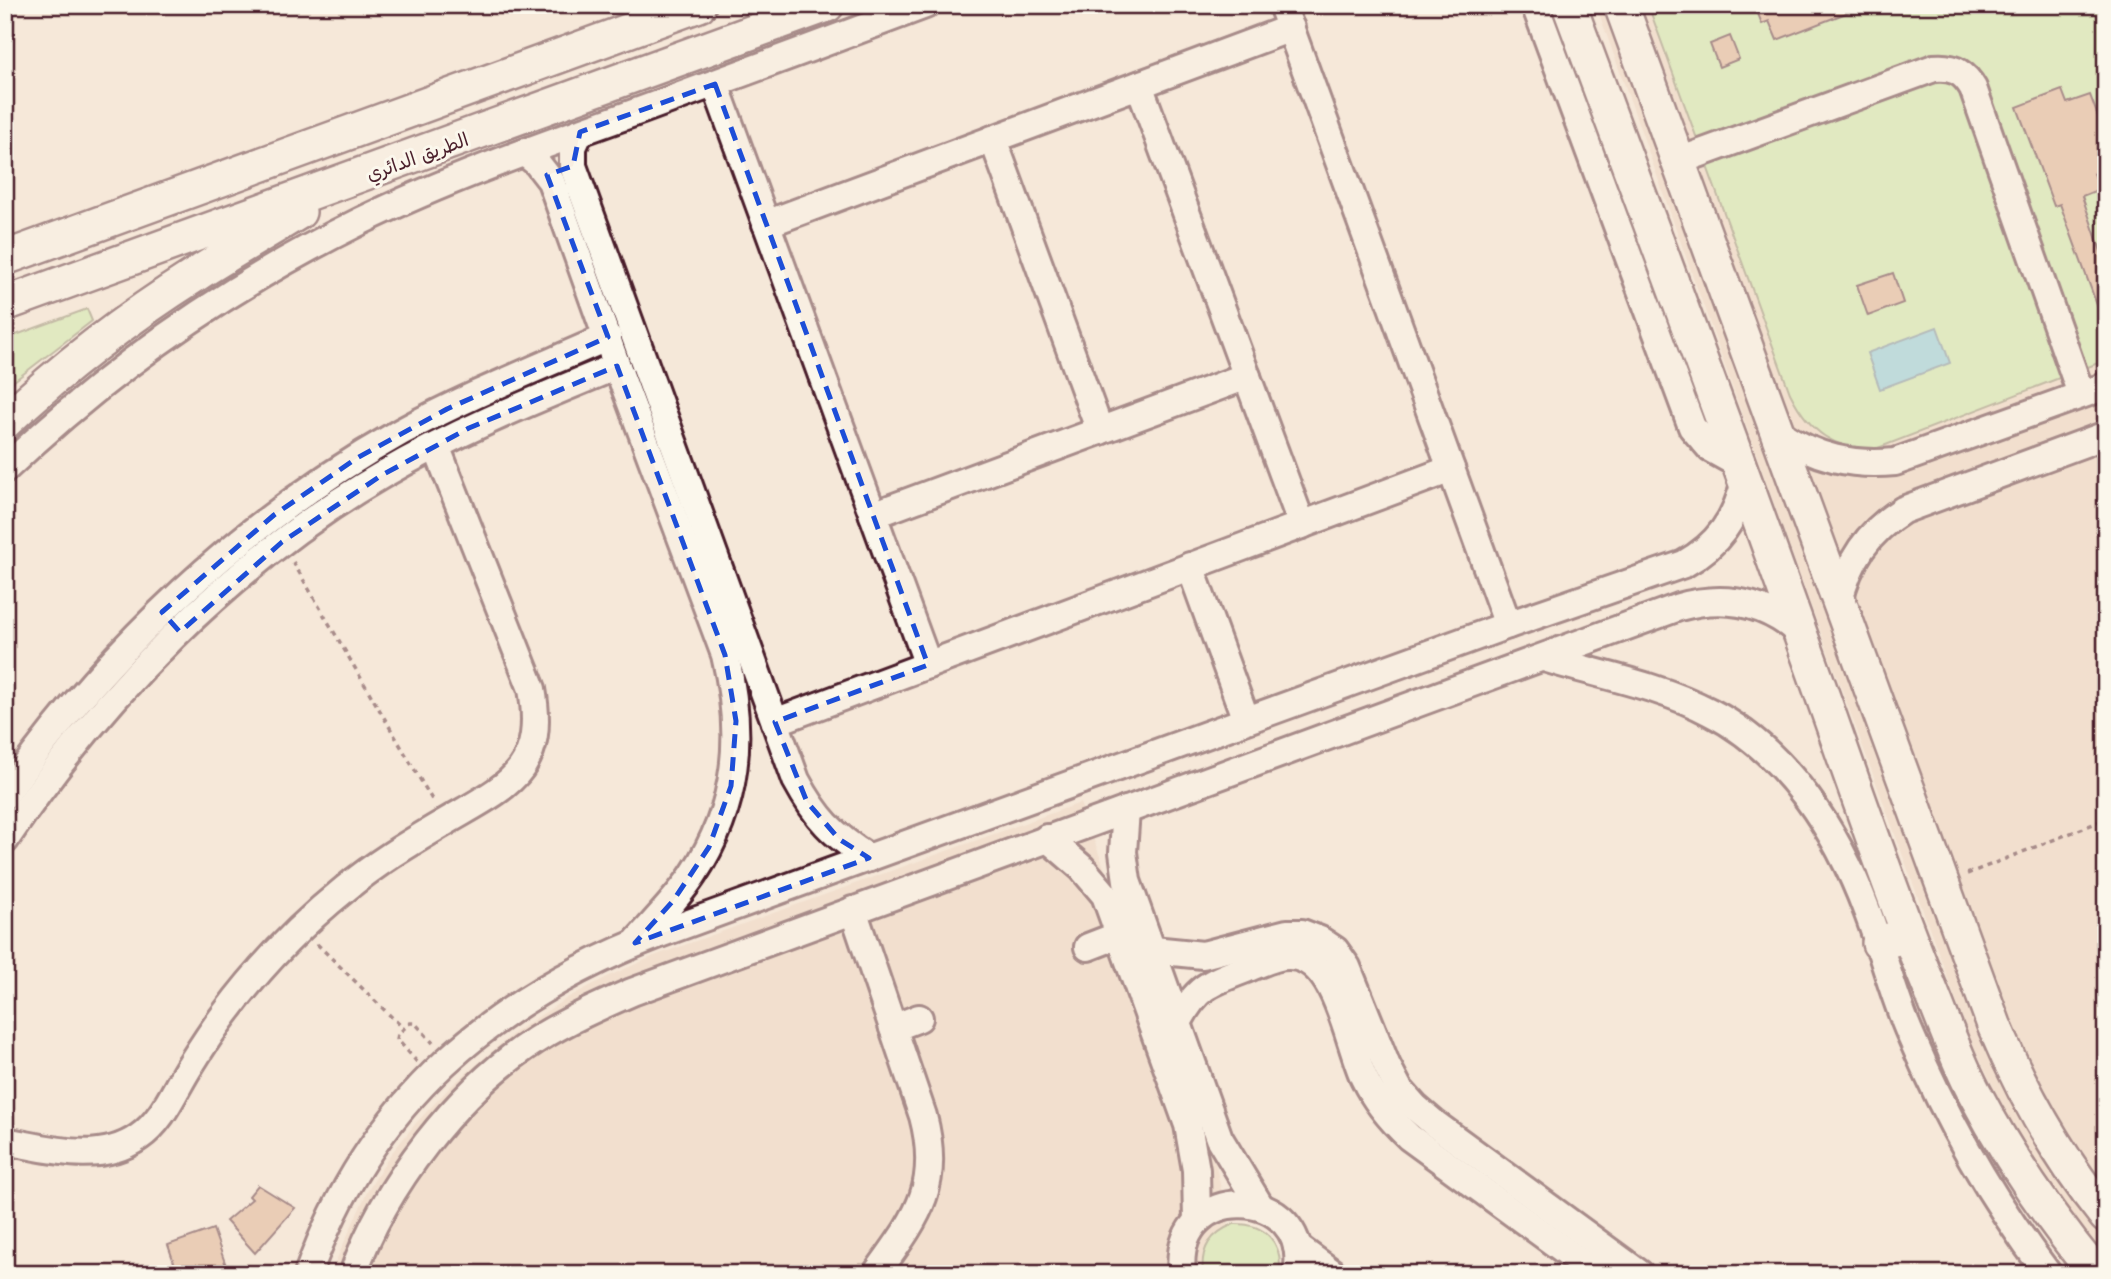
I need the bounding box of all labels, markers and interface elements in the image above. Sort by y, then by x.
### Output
street label: الطريق الدائري [362,126,473,189]

